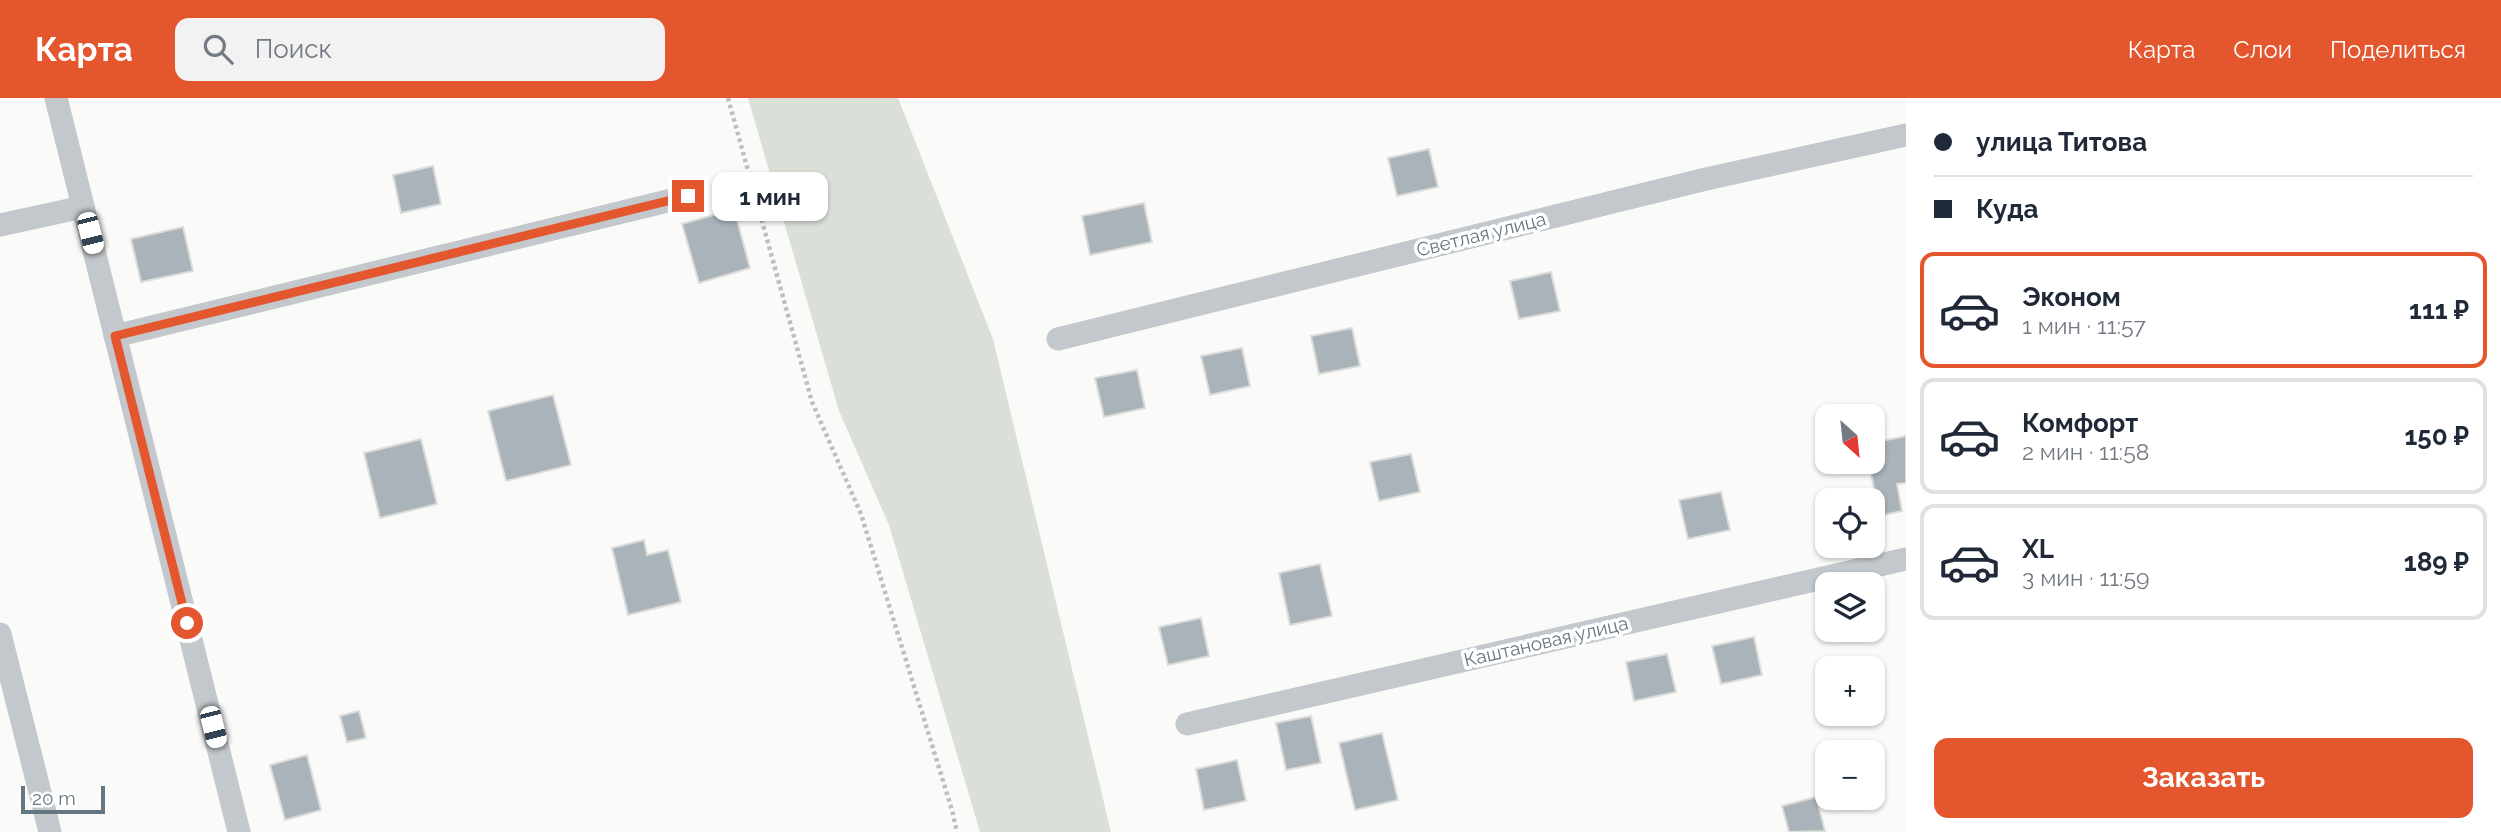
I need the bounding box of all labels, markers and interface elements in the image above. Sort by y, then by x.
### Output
search box [175,18,665,81]
text: Карта [35,30,133,69]
icon: search [199,30,237,68]
text: Поиск [255,34,332,64]
text: Карта [2128,35,2195,64]
text: Слои [2233,35,2292,64]
text: Поделиться [2330,35,2466,64]
text: улица Титова [1976,127,2147,157]
callout: 1 мин [712,172,828,220]
route end [672,180,704,212]
text: 1 мин [739,183,801,210]
text: Куда [1976,194,2039,224]
street label: Светлая улица [1414,207,1548,261]
car [75,210,106,256]
icon: car [1938,279,2001,342]
text: Эконом [2022,282,2121,312]
text: 111 ₽ [2409,295,2469,325]
text: 1 мин · 11:57 [2022,312,2146,339]
north arrow [1815,404,1885,474]
map controls [1815,404,1885,810]
icon: car [1938,405,2001,468]
text: Комфорт [2022,408,2138,438]
text: 150 ₽ [2404,421,2469,451]
text: 2 мин · 11:58 [2022,438,2149,465]
button: locate [1815,488,1885,558]
icon: car [1938,531,2001,594]
text: XL [2022,534,2054,564]
text: 189 ₽ [2404,547,2469,577]
text: 3 мин · 11:59 [2022,564,2149,591]
button: layers [1815,572,1885,642]
route start [171,607,203,639]
street label: Каштановая улица [1462,611,1630,671]
button: + [1815,656,1885,726]
car [198,704,229,750]
button: Заказать [1934,738,2473,818]
button: − [1815,740,1885,810]
scale bar [21,783,105,815]
text: 20 m [32,787,76,809]

